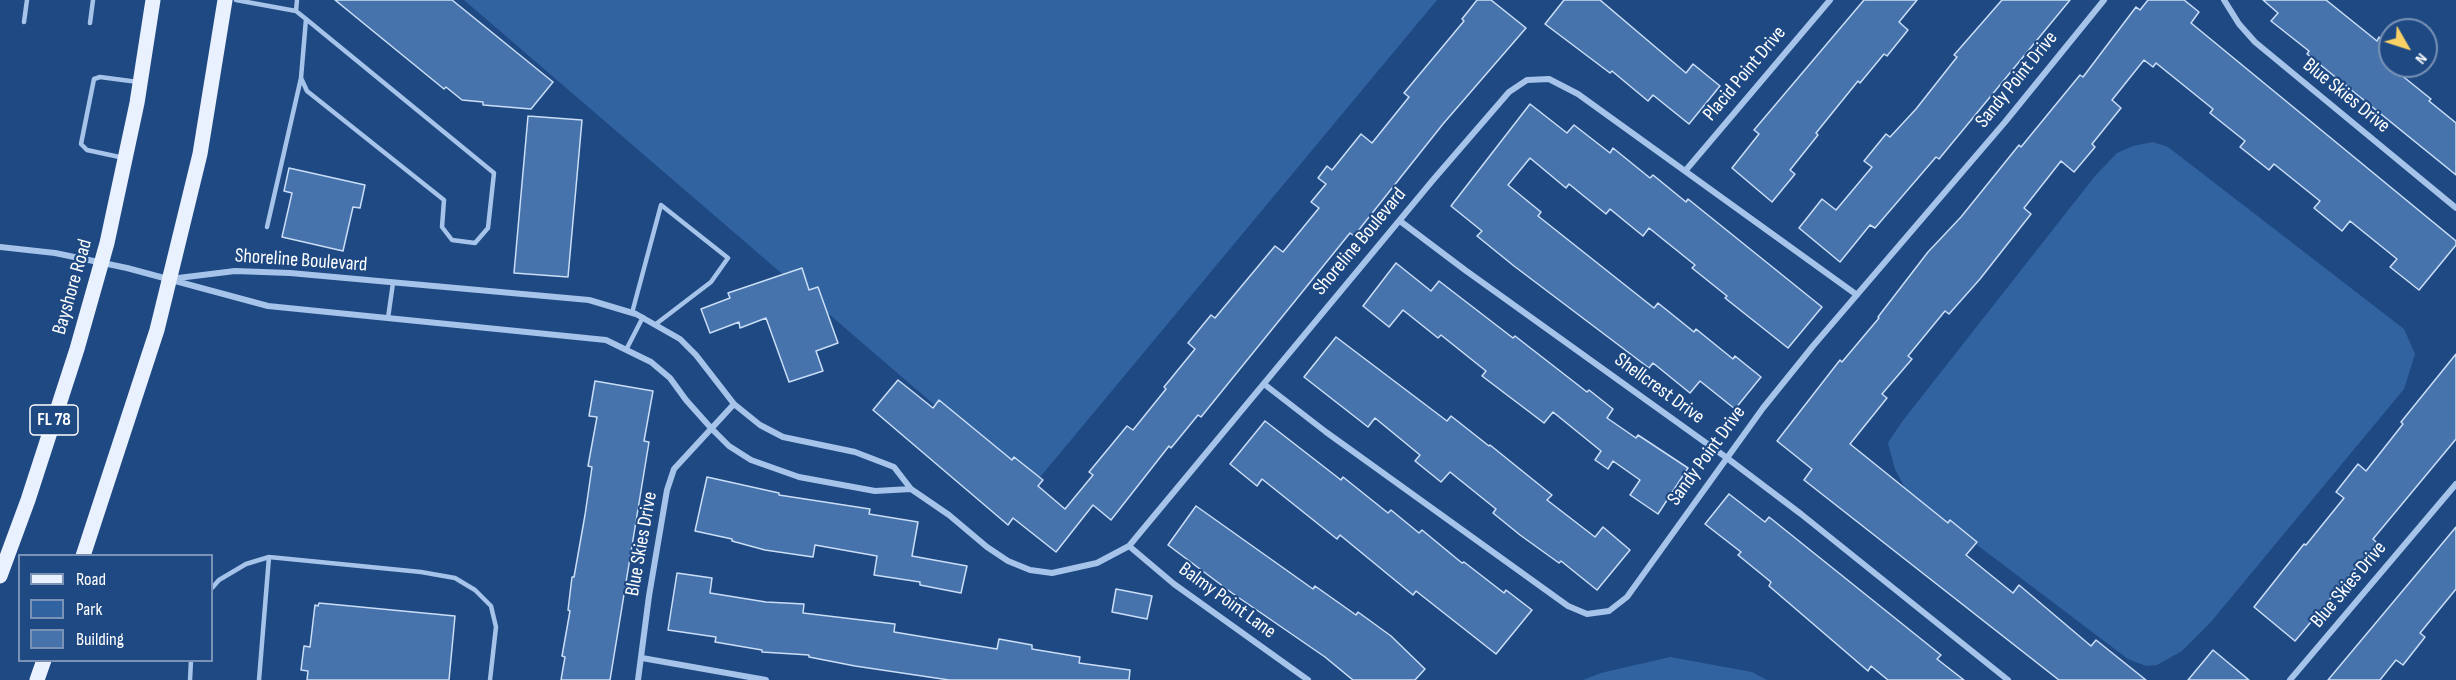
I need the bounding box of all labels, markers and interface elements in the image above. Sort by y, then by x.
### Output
north arrow [2378,18,2438,78]
street label: Placid Point Drive [1698,22,1792,126]
street label: Sandy Point Drive [1971,27,2063,133]
text: N [2411,49,2431,68]
street label: Blue Skies Drive [2297,53,2395,139]
street label: Shoreline Boulevard [1308,183,1412,301]
street label: Bayshore Road [48,236,98,338]
street label: Shoreline Boulevard [234,244,368,278]
street label: Shellcrest Drive [1609,348,1709,430]
street label: Sandy Point Drive [1663,401,1751,511]
road number: FL 78 [30,405,78,435]
street label: Blue Skies Drive [621,490,663,598]
street label: Blue Skies Drive [2306,537,2392,633]
legend [18,554,213,662]
street label: Balmy Point Lane [1174,558,1280,644]
text: Road [76,569,106,590]
text: Park [76,599,102,620]
text: Building [76,629,124,650]

